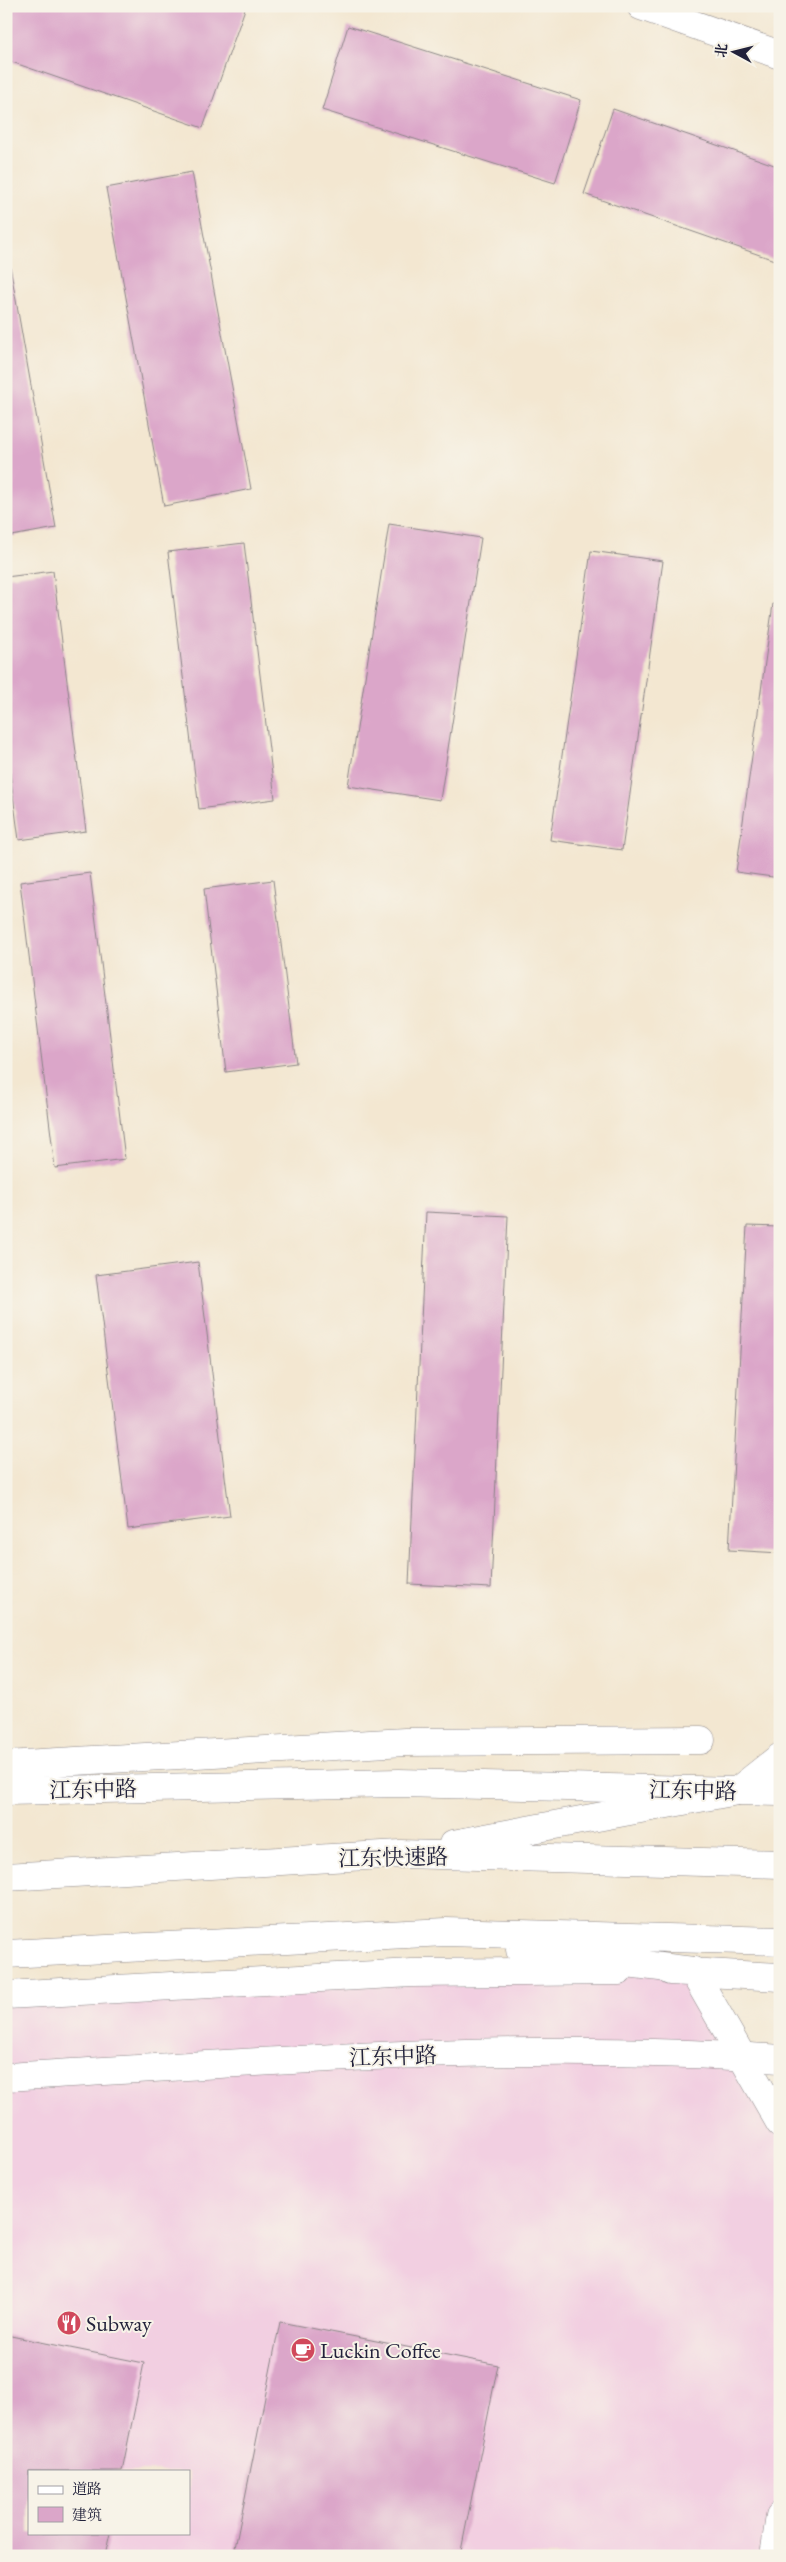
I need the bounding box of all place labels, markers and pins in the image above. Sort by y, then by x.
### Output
place label: Subway [86,2309,152,2338]
restaurant icon: Subway [56,2310,82,2336]
place label: Luckin Coffee [320,2336,441,2365]
cafe icon: Luckin Coffee [290,2337,316,2363]

